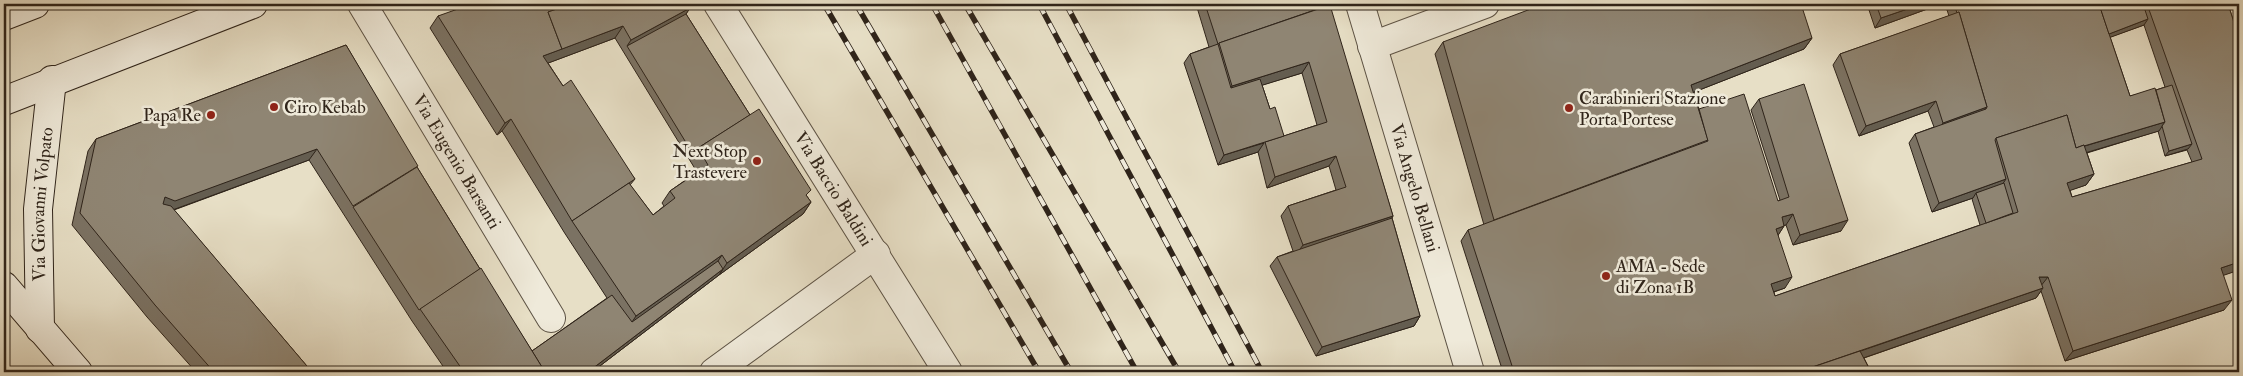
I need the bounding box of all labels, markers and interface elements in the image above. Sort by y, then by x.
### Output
place label: Carabinieri Stazione Porta Portese [1579,87,1727,131]
street label: Via Eugenio Barsanti [408,90,506,233]
place label: Ciro Kebab [284,96,366,119]
marker: Ciro Kebab [268,101,280,113]
marker: Carabinieri Stazione Porta Portese [1563,102,1575,114]
place label: Papa Re [143,104,201,127]
marker: Papa Re [205,109,217,121]
street label: Via Angelo Bellani [1385,121,1445,255]
street label: Via Giovanni Volpato [26,126,58,282]
street label: Via Baccio Baldini [789,127,878,251]
place label: Next Stop Trastevere [673,140,747,184]
marker: Next Stop Trastevere [751,155,763,167]
place label: AMA - Sede di Zona 1B [1615,255,1706,299]
marker: AMA - Sede di Zona 1B [1600,270,1612,282]

